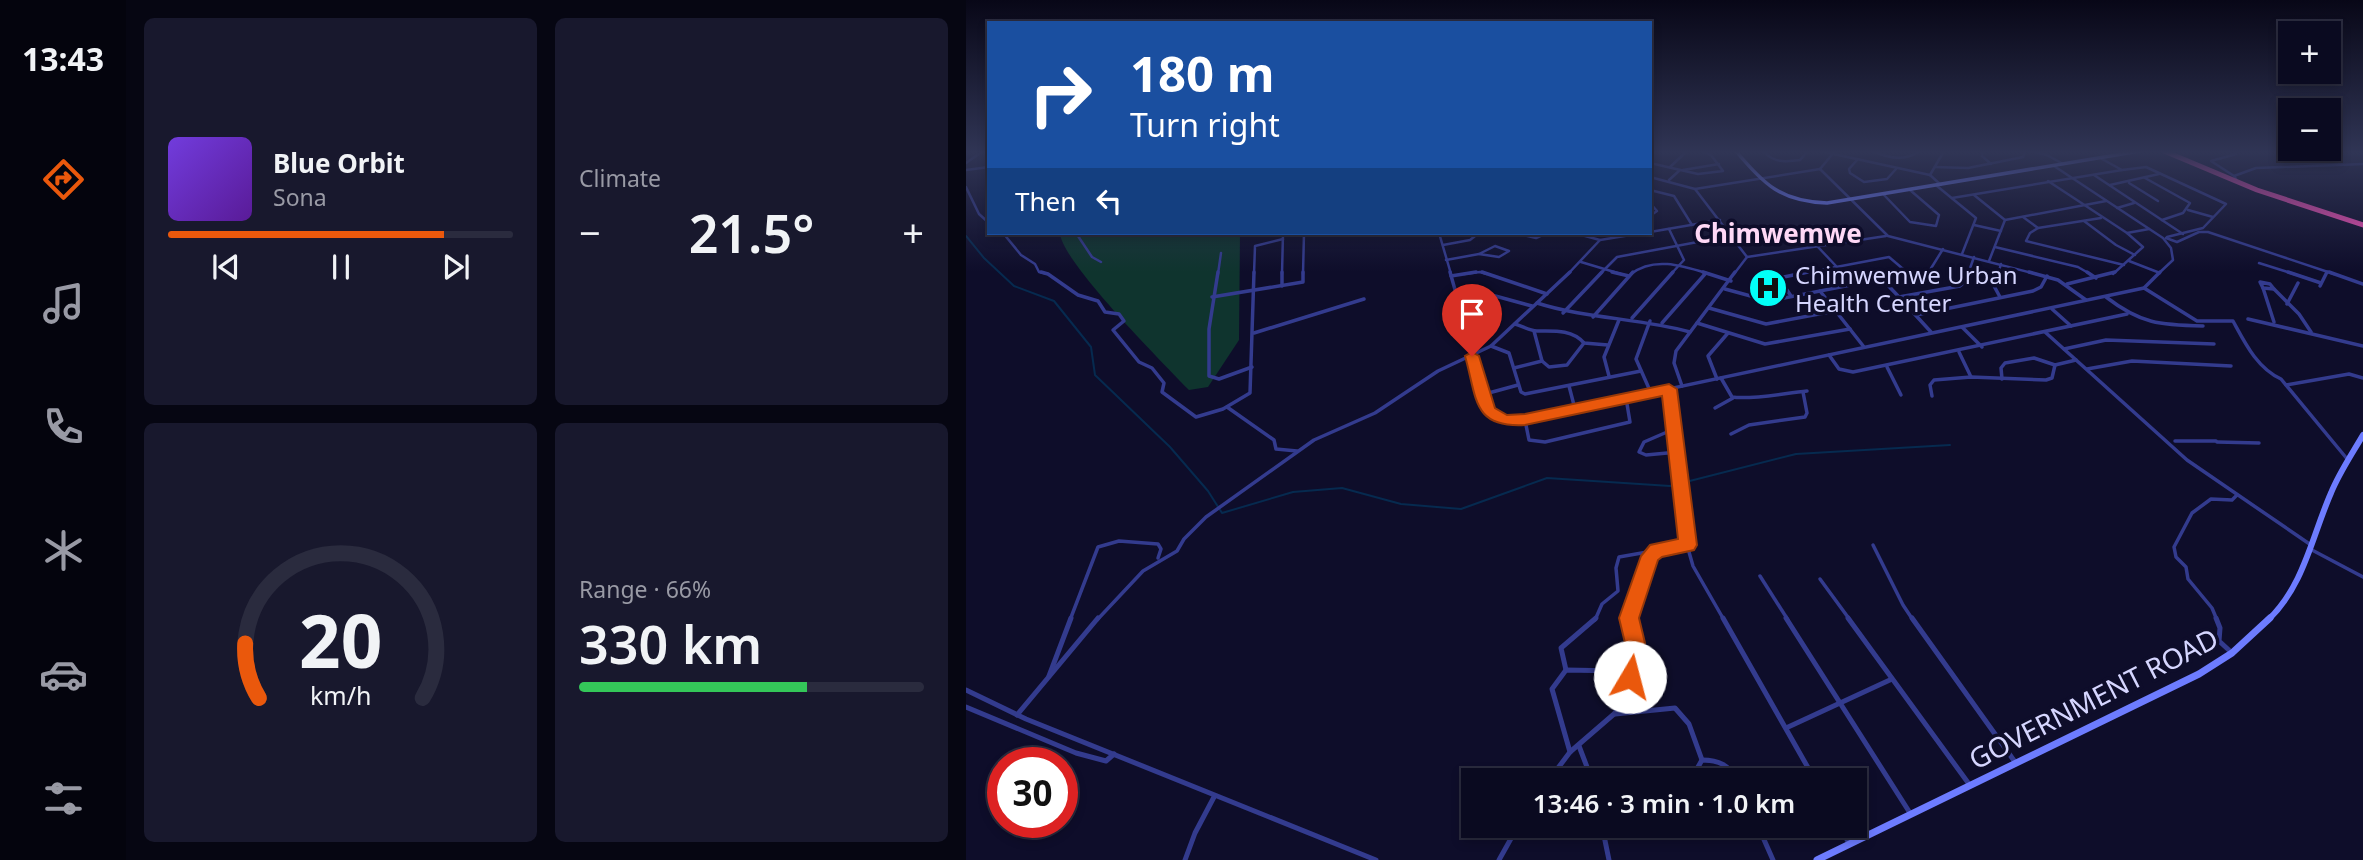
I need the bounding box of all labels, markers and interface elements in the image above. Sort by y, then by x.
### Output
map controls [2278,21,2341,161]
button: + [2278,21,2341,84]
text: 13:43 [22,37,104,80]
text: 180 m [1130,40,1275,106]
icon: right [1015,49,1106,140]
button: − [2278,98,2341,161]
text: Turn right [1130,103,1280,146]
text: Blue Orbit [273,145,405,181]
icon: directions [39,155,88,204]
text: Climate [579,162,661,194]
text: Sona [273,181,327,213]
icon: left [1090,182,1128,220]
text: Then [1015,183,1076,219]
text: 21.5° [689,197,814,268]
text: − [579,206,601,258]
text: + [902,206,924,258]
district label: Chimwemwe [1694,215,1862,251]
icon: previous [207,248,245,286]
icon: pause [322,248,360,286]
icon: next [437,248,475,286]
place label: Chimwemwe Urban Health Center [1795,258,2018,319]
hospital icon: Chimwemwe Urban Health Center [1747,267,1789,309]
icon: music [39,279,88,328]
pin [1442,284,1502,356]
icon: arrive [1453,295,1491,333]
icon: phone [39,402,88,451]
icon: climate [39,526,88,575]
text: Range · 66% [579,573,711,605]
text: 20 [299,591,382,690]
text: 330 km [579,608,762,679]
street label: GOVERNMENT ROAD [1962,619,2224,777]
position arrow [1593,640,1667,714]
icon: car [39,650,88,699]
text: km/h [310,678,371,712]
speed limit sign: 30 [987,747,1078,838]
icon: filters [39,774,88,823]
text: 13:46 · 3 min · 1.0 km [1533,785,1795,821]

